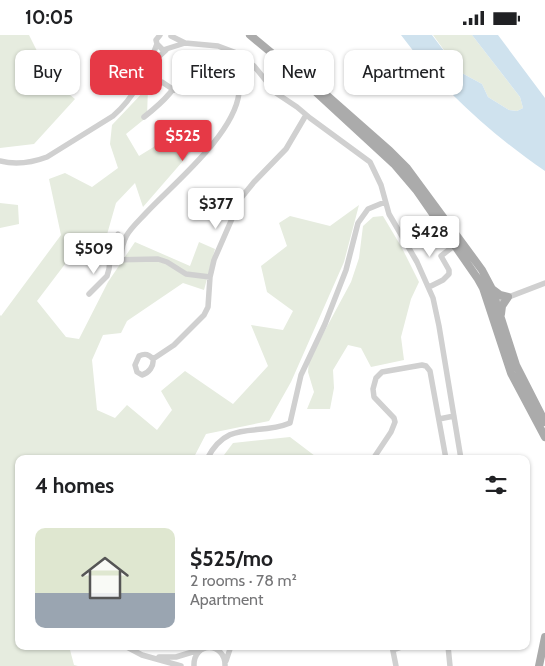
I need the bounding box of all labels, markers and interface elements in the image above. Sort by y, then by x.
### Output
text: 10:05 [25,6,73,29]
chip: Buy [15,50,80,95]
chip: Rent [90,50,162,95]
chip: Filters [172,50,254,95]
chip: New [264,50,334,95]
chip: Apartment [344,50,463,95]
pin: $525 [153,119,213,162]
text: $525 [166,126,200,145]
pin: $377 [186,187,246,230]
text: $377 [199,194,233,213]
pin: $428 [400,215,460,258]
text: $428 [411,222,449,241]
pin: $509 [64,233,124,275]
text: $509 [75,239,113,258]
icon: filters [482,471,510,499]
text: 4 homes [35,473,114,498]
text: $525/mo [190,546,273,571]
icon: home [75,548,135,608]
text: 2 rooms · 78 m² [190,571,297,590]
text: Apartment [190,590,263,609]

